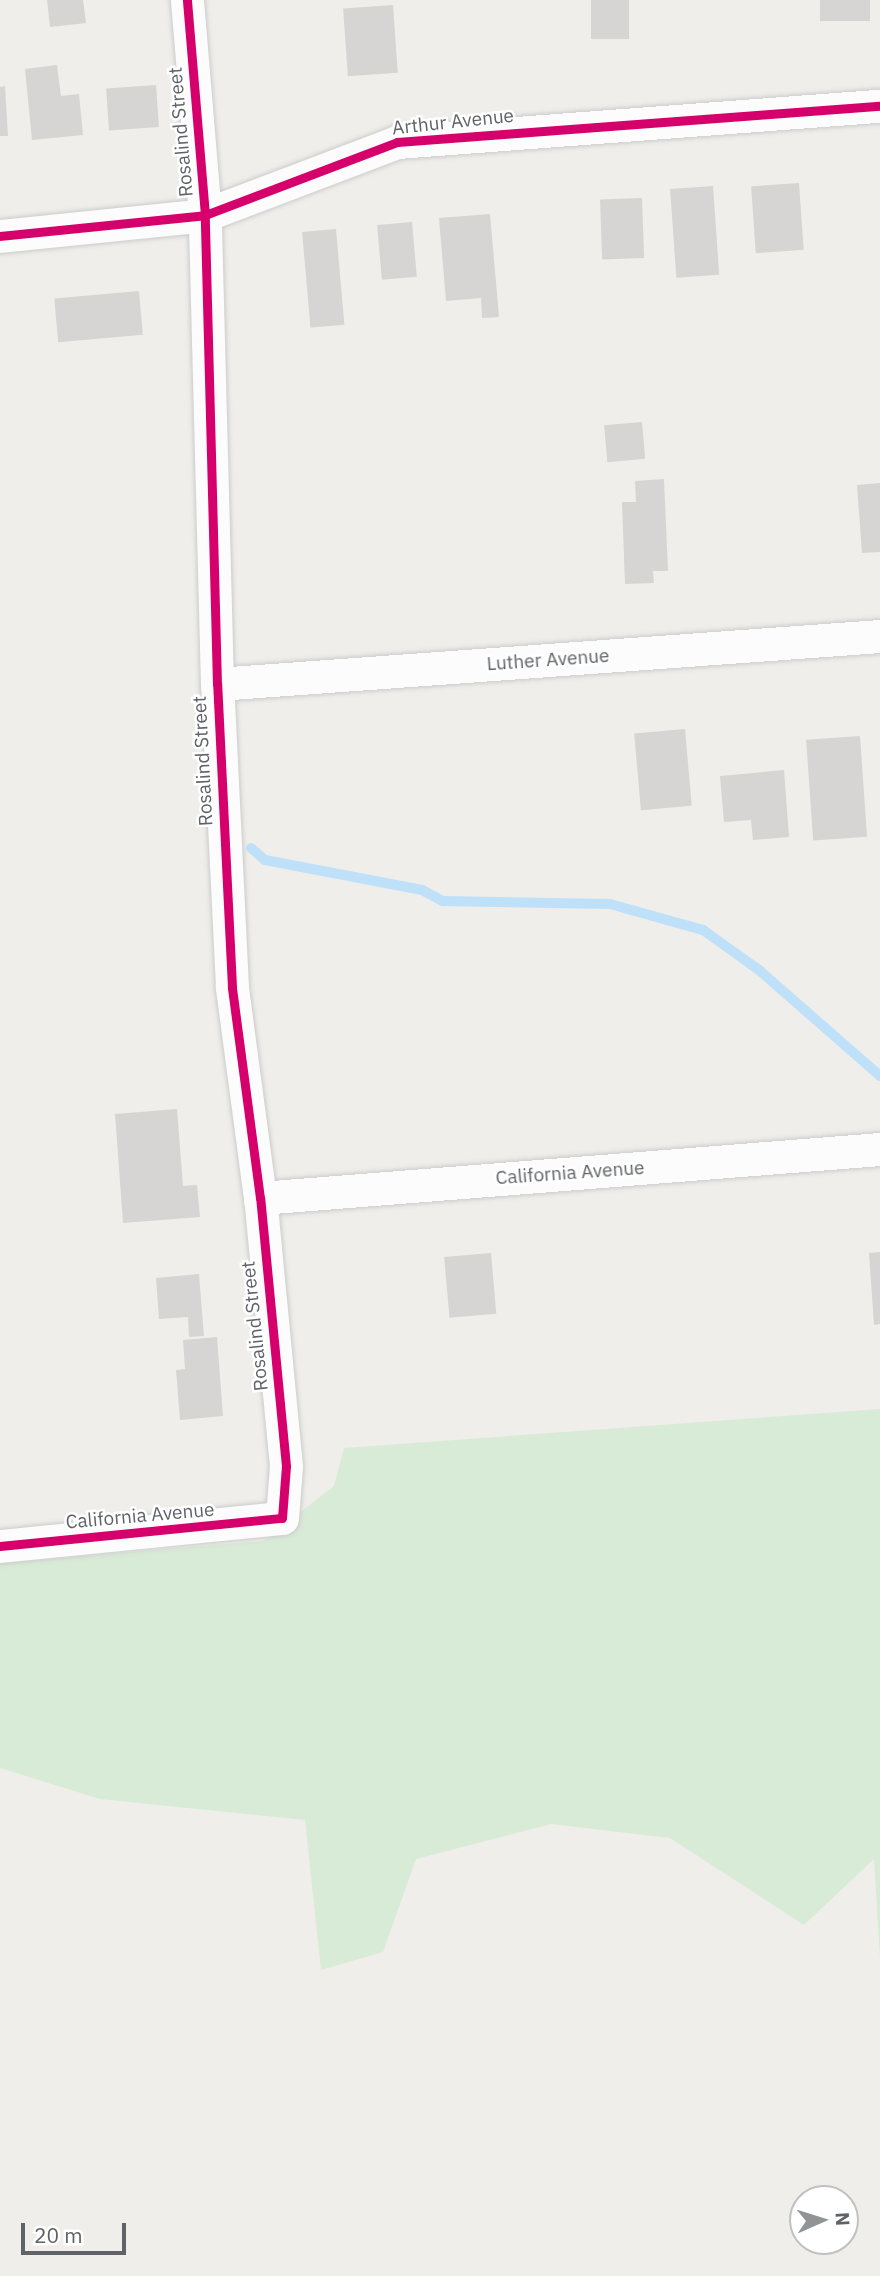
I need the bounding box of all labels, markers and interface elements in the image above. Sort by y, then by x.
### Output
street label: Rosalind Street [164,66,198,198]
street label: Arthur Avenue [391,104,515,140]
street label: Luther Avenue [486,644,610,676]
street label: Rosalind Street [188,695,218,827]
street label: California Avenue [495,1156,645,1190]
street label: Rosalind Street [237,1260,273,1392]
street label: California Avenue [65,1498,215,1534]
north arrow [789,2185,859,2255]
scale bar [24,2210,130,2254]
text: N [831,2211,855,2226]
text: 20 m [34,2221,83,2249]

